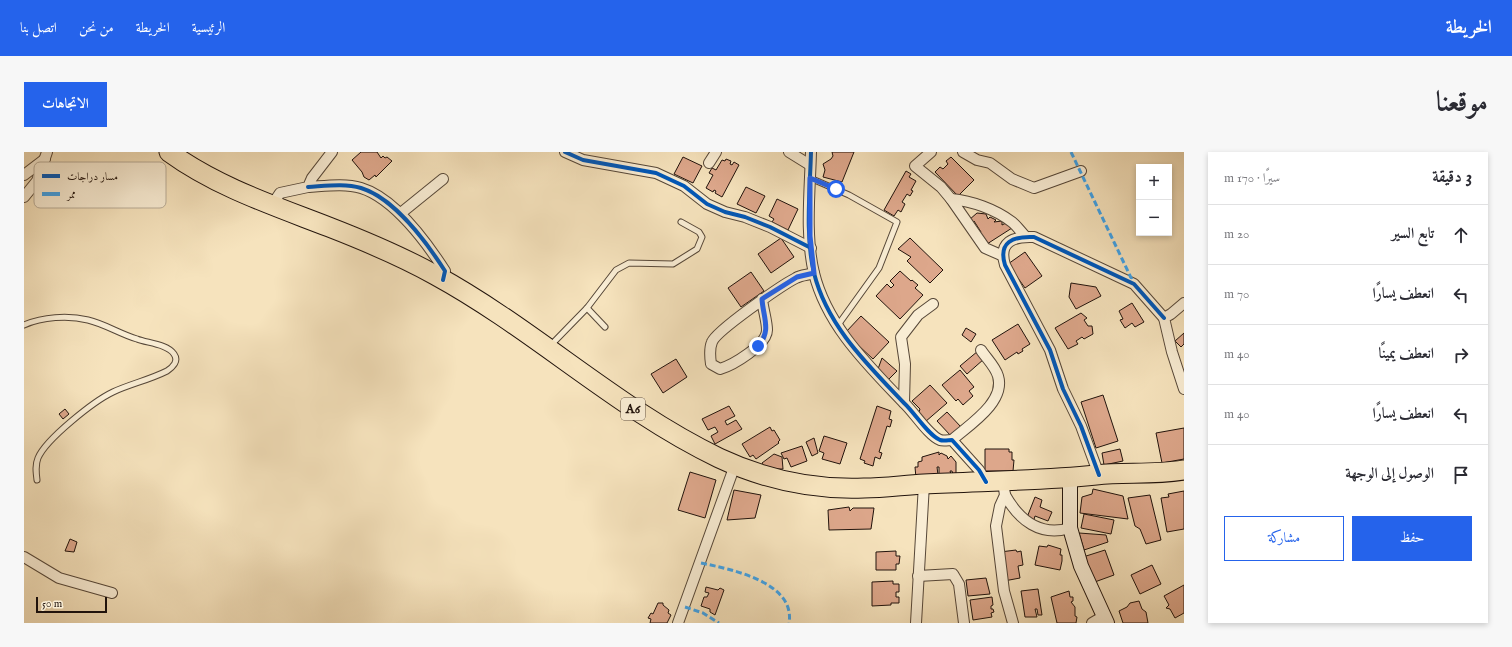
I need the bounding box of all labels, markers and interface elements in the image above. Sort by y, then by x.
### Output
text: الخريطة [1446,16,1492,40]
text: اتصل بنا [20,19,57,37]
text: من نحن [79,19,114,37]
text: الخريطة [136,19,170,37]
text: الرئيسية [192,19,225,37]
button: الاتجاهات [24,82,107,127]
text: موقعنا [1436,86,1488,121]
legend [34,162,166,208]
map controls [1136,164,1172,236]
button: + [1136,164,1172,200]
text: 3 دقيقة [1432,167,1472,188]
text: مسار دراجات [67,170,118,184]
text: سيرًا · 170 m [1224,170,1280,187]
route start [827,180,845,198]
text: ممر [66,188,76,202]
button: − [1136,200,1172,236]
text: تابع السير [1392,224,1434,243]
icon: ahead [1450,224,1472,246]
text: 20 m [1224,226,1249,243]
text: انعطف يسارًا [1372,284,1434,303]
icon: left [1450,284,1472,306]
text: 70 m [1224,286,1249,303]
route end [749,337,767,355]
text: انعطف يمينًا [1378,344,1434,363]
icon: right [1450,344,1472,366]
text: 40 m [1224,346,1250,363]
road number: A6 [621,398,645,420]
text: انعطف يسارًا [1372,404,1434,423]
icon: left [1450,404,1472,426]
text: 40 m [1224,406,1250,423]
text: الوصول إلى الوجهة [1345,464,1434,483]
icon: arrive [1450,464,1472,486]
button: مشاركة [1224,516,1344,561]
button: حفظ [1352,516,1472,561]
scale bar [36,595,107,614]
text: 50 m [42,597,62,611]

